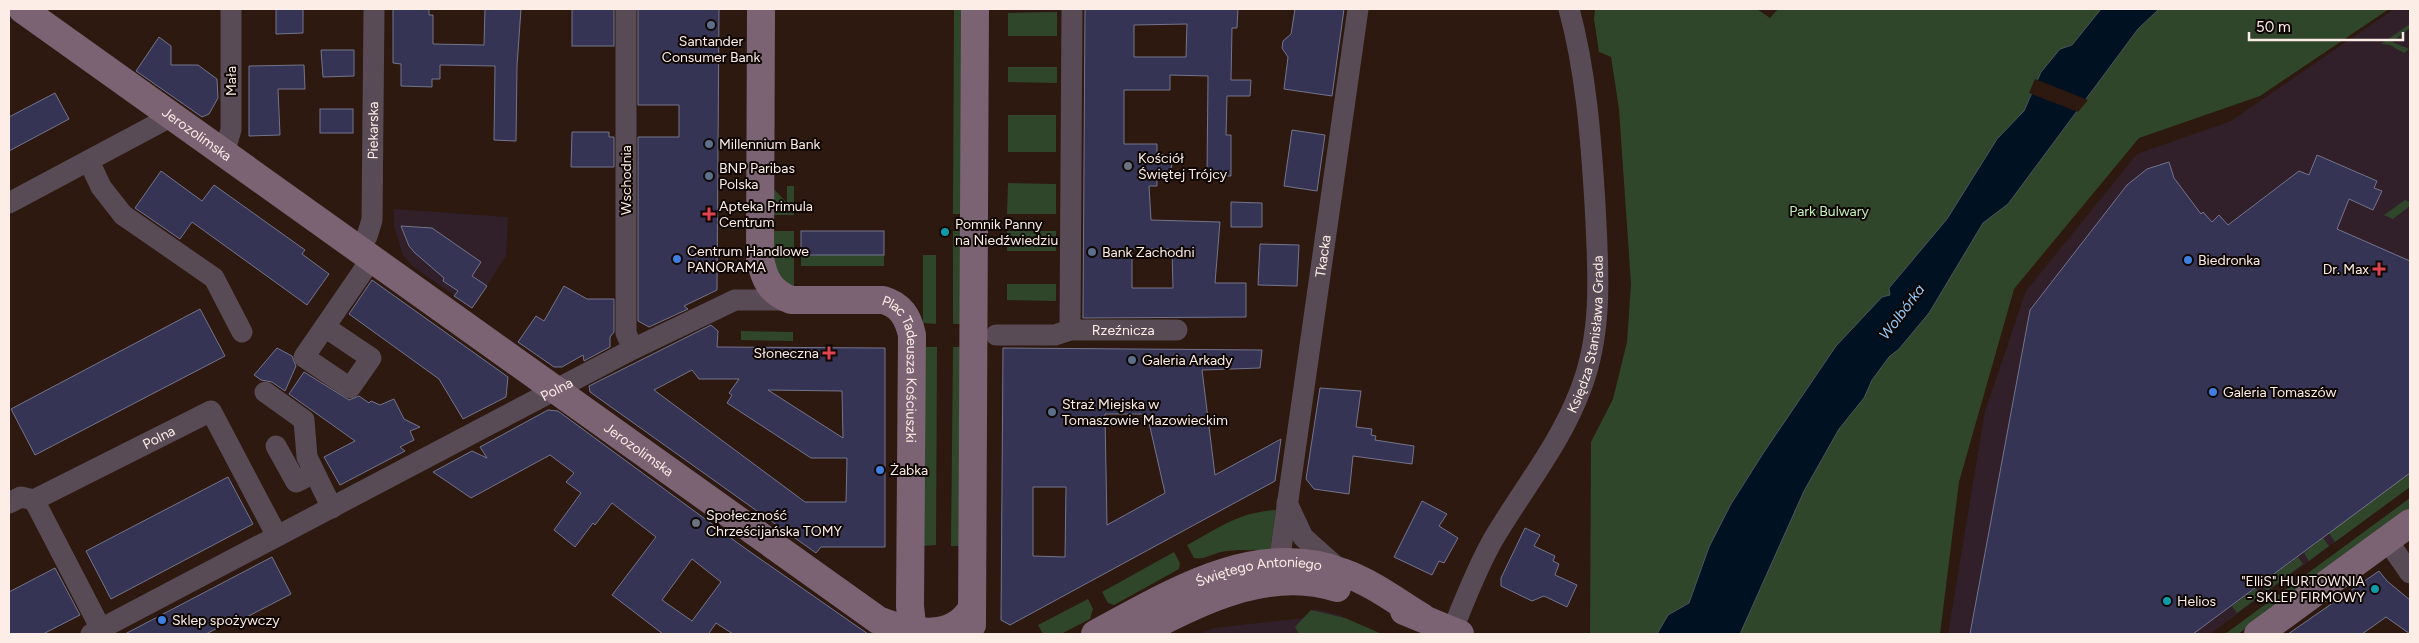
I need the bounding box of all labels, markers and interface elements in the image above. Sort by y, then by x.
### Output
scale bar [2249,10,2403,42]
text: 50 m [2256,18,2291,36]
marker: Santander Consumer Bank [705,19,717,31]
place label: Santander Consumer Bank [662,33,760,66]
street label: Mała [223,66,240,96]
street label: Piekarska [365,102,382,160]
street label: Jerozolimska [159,104,235,165]
place label: Millennium Bank [719,136,820,153]
marker: Millennium Bank [703,138,715,150]
street label: Wschodnia [618,145,635,215]
place label: Kościół Świętej Trójcy [1138,150,1228,183]
place label: BNP Paribas Polska [719,160,795,193]
marker: Kościół Świętej Trójcy [1122,160,1134,172]
marker: BNP Paribas Polska [703,170,715,182]
place label: Apteka Primula Centrum [719,198,813,231]
park label: Park Bulwary [1789,203,1869,220]
marker: Apteka Primula Centrum [703,208,715,220]
place label: Pomnik Panny na Niedźwiedziu [955,216,1058,249]
marker: Pomnik Panny na Niedźwiedziu [939,226,951,238]
street label: Tkacka [1312,234,1335,279]
place label: Centrum Handlowe PANORAMA [687,243,809,276]
place label: Bank Zachodni [1102,244,1195,261]
marker: Bank Zachodni [1086,246,1098,258]
place label: Biedronka [2198,252,2260,269]
marker: Centrum Handlowe PANORAMA [671,253,683,265]
marker: Biedronka [2182,254,2194,266]
street label: Księdza Stanisława Grada [1564,255,1607,416]
place label: Dr. Max [2323,261,2369,278]
marker: Dr. Max [2373,263,2385,275]
water label: Wolbórka [1875,281,1929,343]
street label: Plac Tadeusza Kościuszki [880,292,920,443]
street label: Rzeźnicza [1092,322,1155,339]
place label: Słoneczna [753,345,819,362]
marker: Słoneczna [823,347,835,359]
place label: Galeria Arkady [1142,352,1233,369]
marker: Galeria Arkady [1126,354,1138,366]
street label: Polna [538,374,576,405]
place label: Galeria Tomaszów [2223,384,2336,401]
marker: Galeria Tomaszów [2207,386,2219,398]
place label: Straż Miejska w Tomaszowie Mazowieckim [1062,396,1228,429]
marker: Straż Miejska w Tomaszowie Mazowieckim [1046,406,1058,418]
street label: Jerozolimska [601,419,677,480]
street label: Polna [140,422,178,453]
place label: Żabka [890,462,928,479]
marker: Żabka [874,464,886,476]
place label: Społeczność Chrześcijańska TOMY [706,507,842,540]
marker: Społeczność Chrześcijańska TOMY [690,517,702,529]
street label: Świętego Antoniego [1193,554,1323,591]
place label: "ElliS" HURTOWNIA - SKLEP FIRMOWY [2241,573,2366,606]
marker: "ElliS" HURTOWNIA - SKLEP FIRMOWY [2369,583,2381,595]
place label: Helios [2177,593,2216,610]
marker: Helios [2161,595,2173,607]
place label: Sklep spożywczy [172,612,280,629]
marker: Sklep spożywczy [156,614,168,626]

